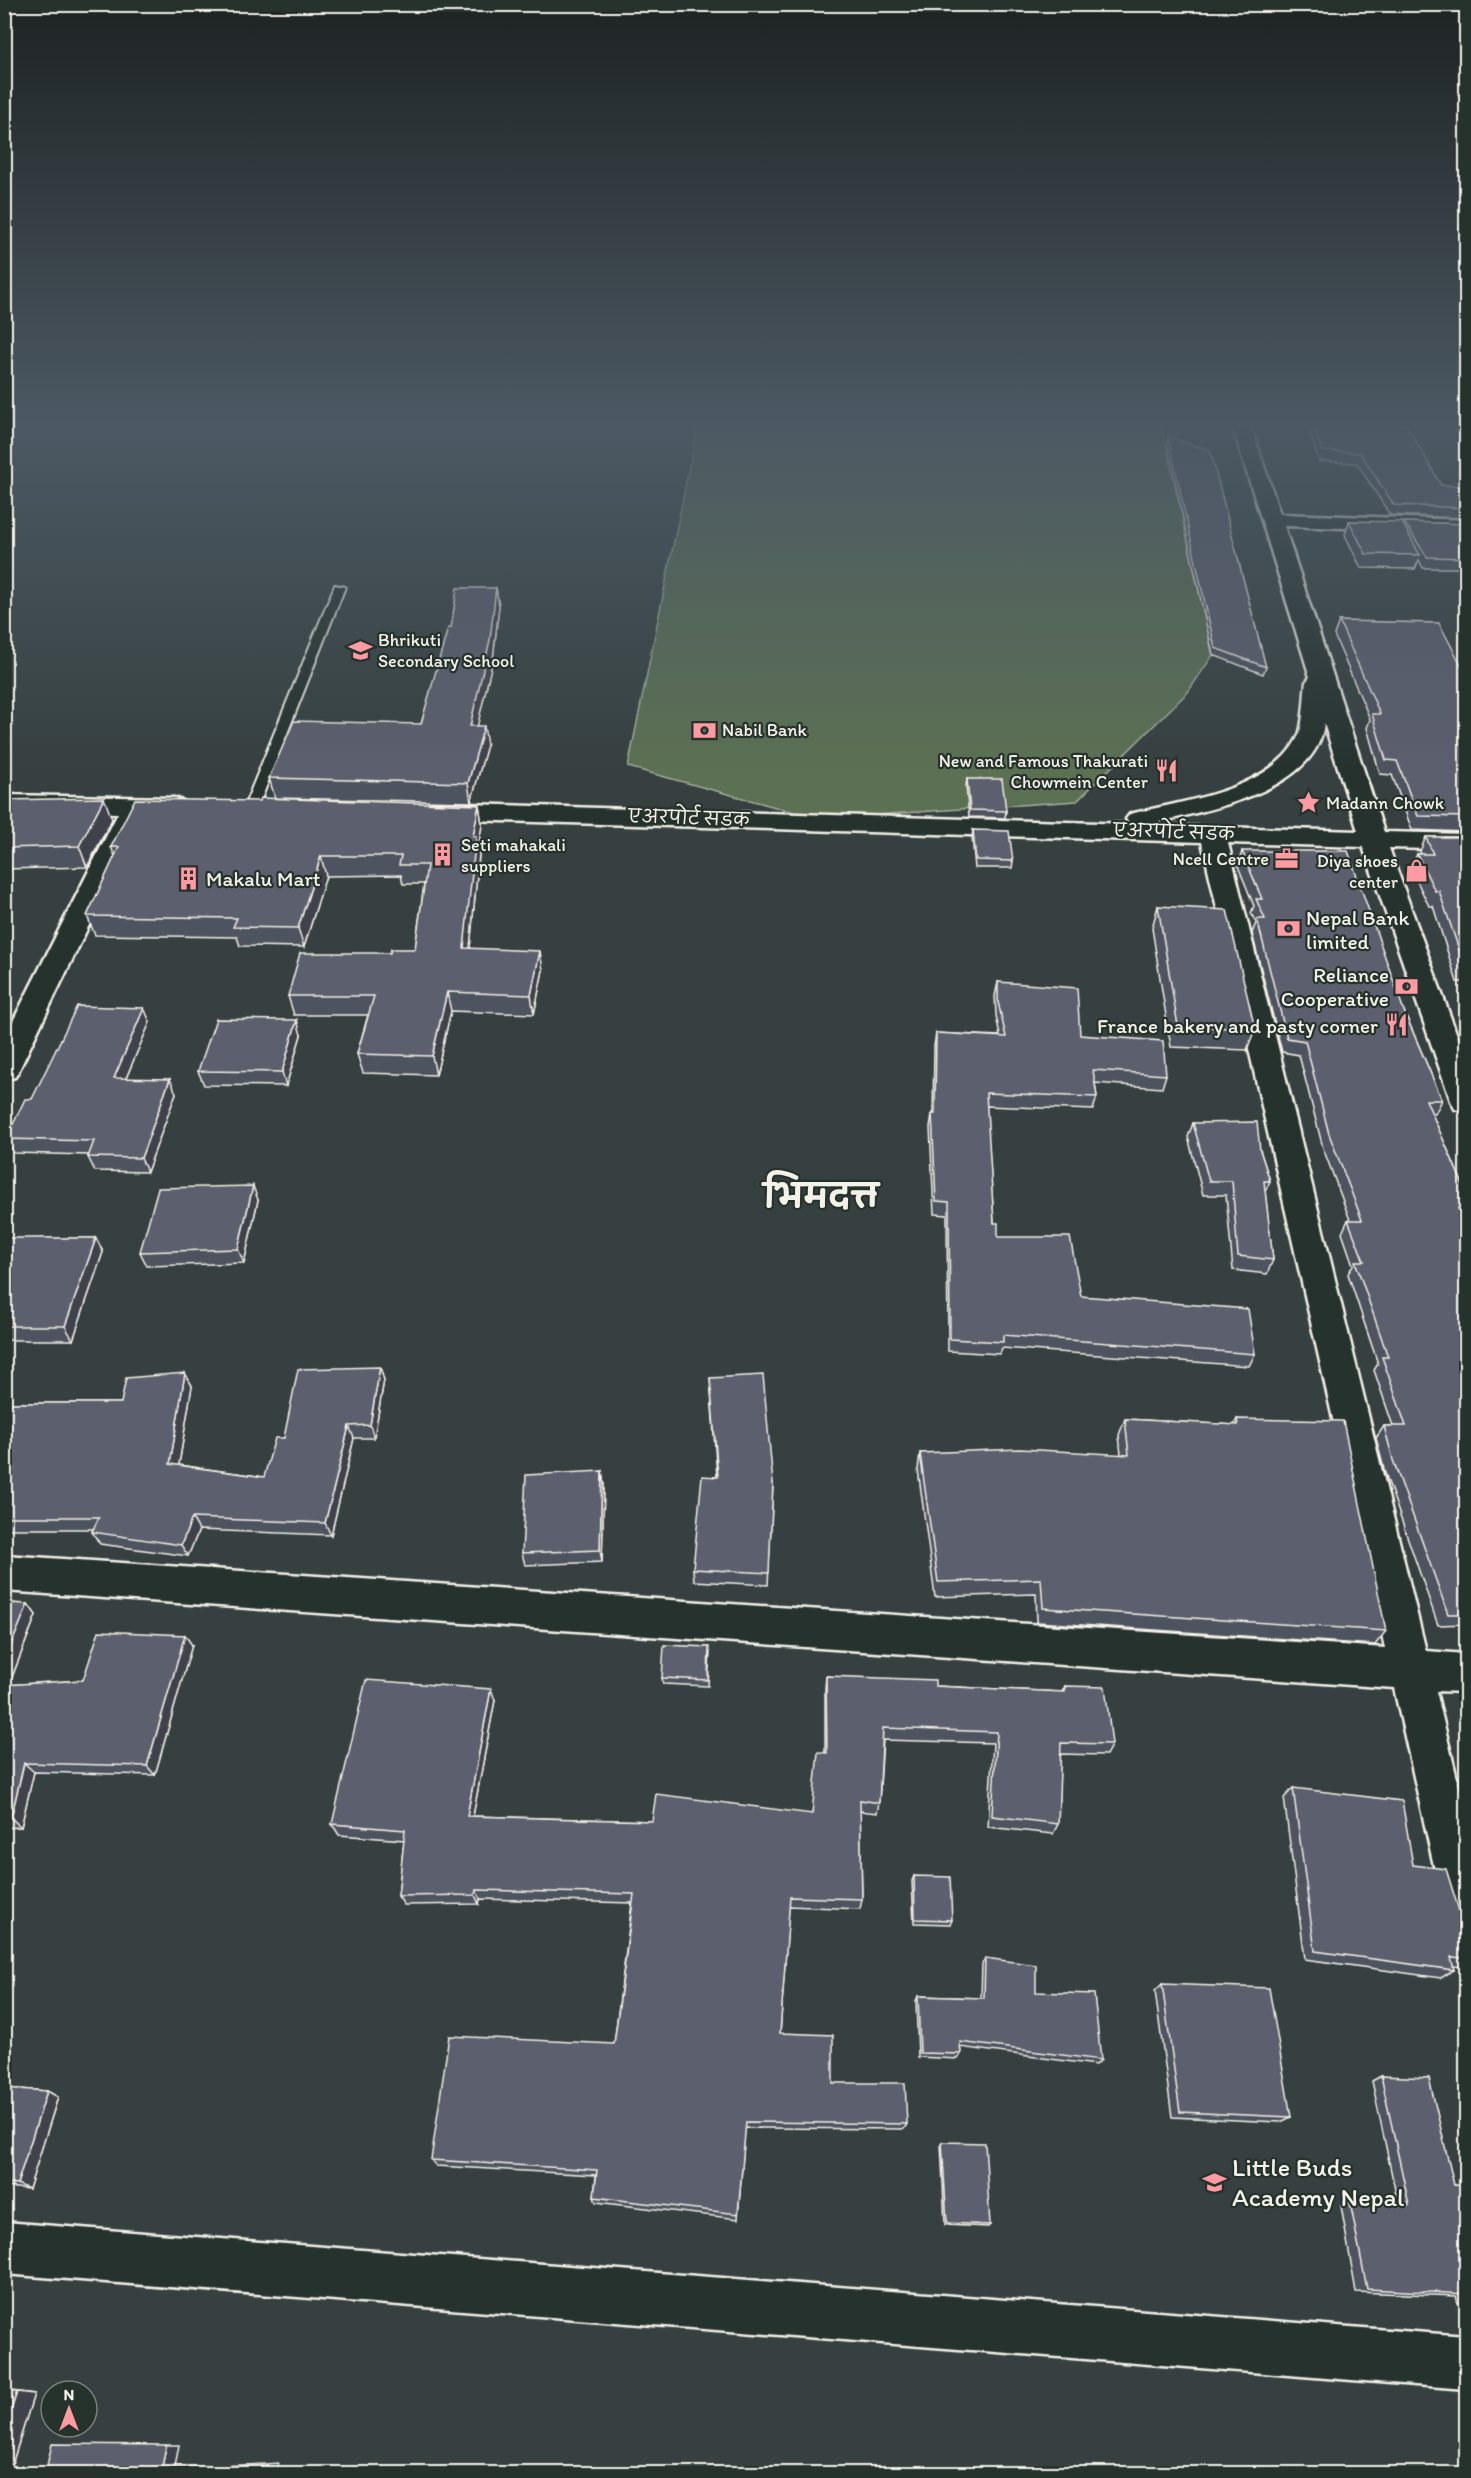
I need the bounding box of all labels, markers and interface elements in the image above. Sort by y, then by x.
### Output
place label: Bhrikuti Secondary School [378,629,514,672]
school or university icon: Bhrikuti Secondary School [347,637,373,663]
bank icon: Nabil Bank [691,717,717,743]
place label: Nabil Bank [722,719,808,741]
place label: New and Famous Thakurati Chowmein Center [939,750,1149,793]
restaurant icon: New and Famous Thakurati Chowmein Center [1153,758,1179,784]
place icon: Madann Chowk [1295,790,1321,816]
place label: Madann Chowk [1326,792,1445,814]
street label: एअरपोर्ट सडक [627,802,752,831]
street label: एअरपोर्ट सडक [1112,816,1237,845]
place label: Seti mahakali suppliers [461,834,566,877]
building icon: Seti mahakali suppliers [430,842,456,868]
office icon: Ncell Centre [1274,846,1300,872]
place label: Ncell Centre [1173,848,1269,870]
place label: Diya shoes center [1317,850,1399,893]
shop icon: Diya shoes center [1403,858,1429,884]
building icon: Makalu Mart [175,865,201,891]
place label: Makalu Mart [206,866,321,891]
place label: Nepal Bank limited [1306,905,1409,954]
bank icon: Nepal Bank limited [1275,916,1301,942]
place label: Reliance Cooperative [1281,962,1389,1011]
bank icon: Reliance Cooperative [1394,973,1420,999]
restaurant icon: France bakery and pasty corner [1383,1012,1409,1038]
place label: France bakery and pasty corner [1097,1013,1378,1038]
district label: भिमदत्त [761,1170,881,1215]
place label: Little Buds Academy Nepal [1232,2151,1404,2213]
school or university icon: Little Buds Academy Nepal [1201,2169,1227,2195]
north arrow [39,2379,99,2439]
text: N [64,2385,74,2404]

